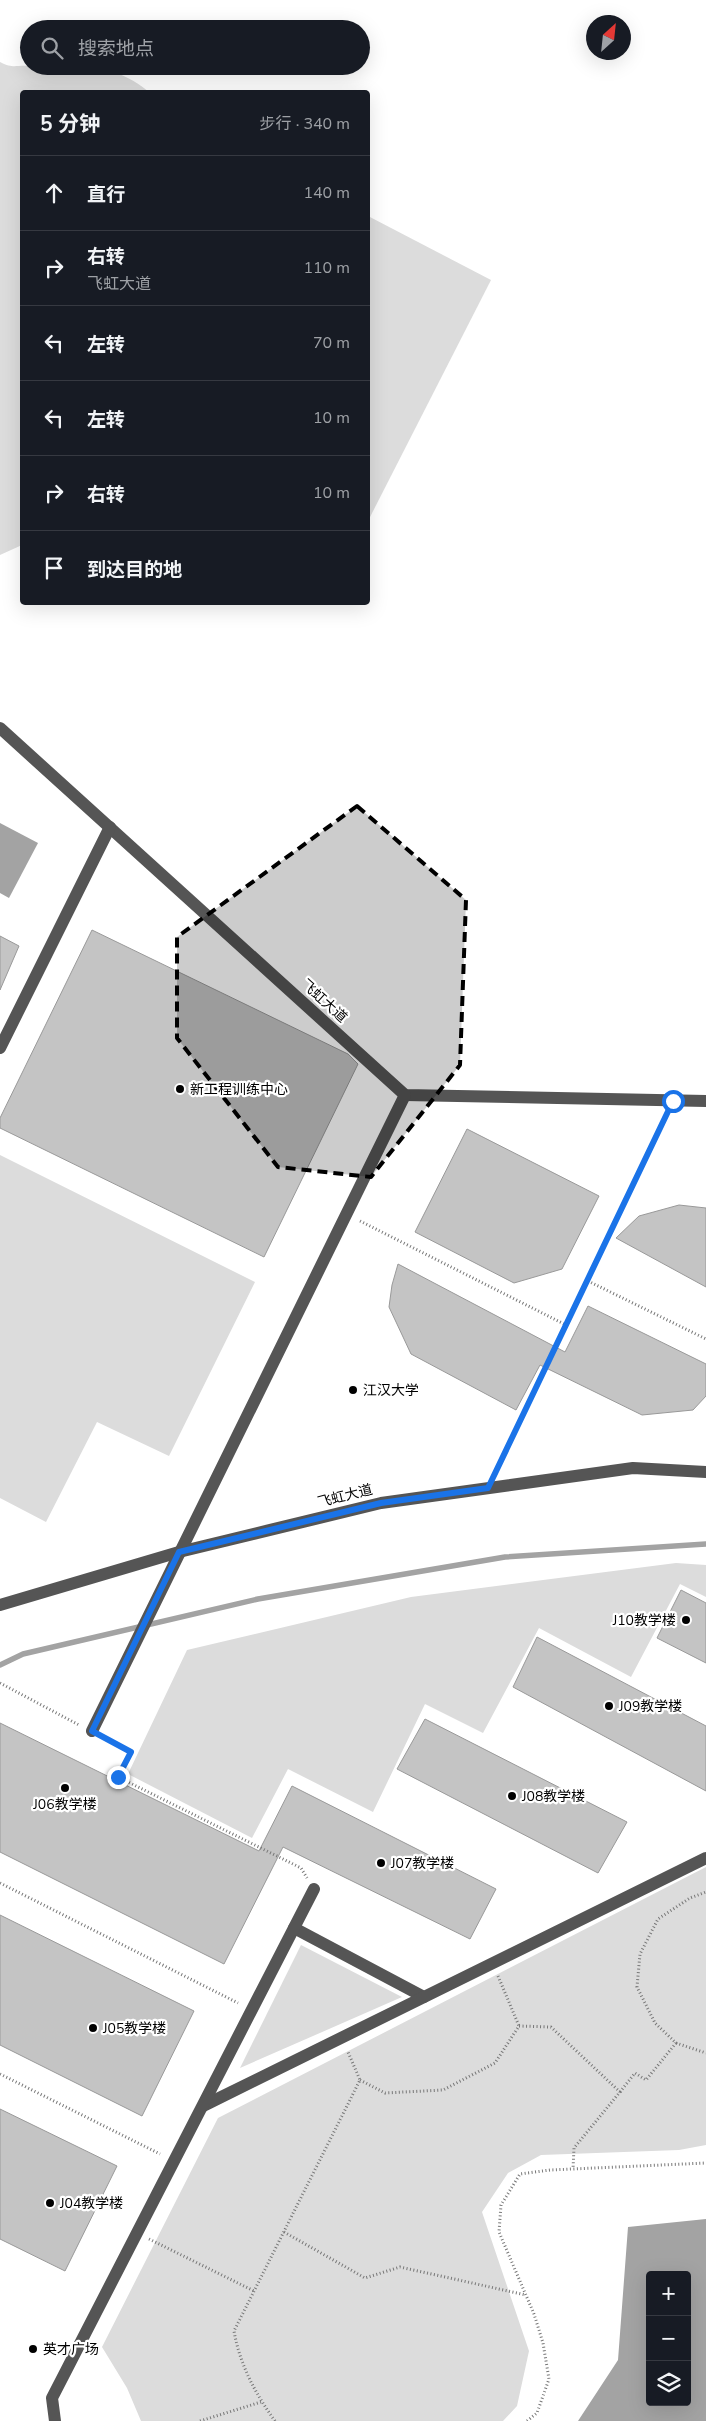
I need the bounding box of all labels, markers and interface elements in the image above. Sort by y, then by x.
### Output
north arrow [586,15,631,60]
search box [20,20,370,75]
icon: search [38,34,66,62]
text: 搜索地点 [78,36,154,62]
text: 5 分钟 [40,110,100,138]
text: 步行 · 340 m [260,113,350,135]
icon: ahead [40,179,68,207]
text: 直行 [87,182,125,208]
text: 140 m [303,182,350,204]
text: 右转 [87,244,125,270]
icon: right [40,254,68,282]
text: 110 m [303,257,350,279]
text: 飞虹大道 [87,273,151,295]
icon: left [40,329,68,357]
text: 左转 [87,332,125,358]
text: 70 m [313,332,350,354]
icon: left [40,404,68,432]
text: 左转 [87,407,125,433]
text: 10 m [313,407,350,429]
icon: right [40,479,68,507]
text: 右转 [87,482,125,508]
text: 10 m [313,482,350,504]
icon: arrive [40,554,68,582]
text: 到达目的地 [87,557,182,583]
street label: 飞虹大道 [297,975,351,1027]
place label: 新工程训练中心 [190,1080,288,1099]
marker: 新工程训练中心 [174,1083,186,1095]
route start [662,1090,685,1113]
place label: 江汉大学 [363,1381,419,1400]
marker: 江汉大学 [347,1384,359,1396]
street label: 飞虹大道 [316,1480,374,1512]
place label: J10教学楼 [612,1611,676,1630]
marker: J10教学楼 [680,1614,692,1626]
place label: J09教学楼 [618,1697,682,1716]
marker: J09教学楼 [603,1700,615,1712]
route end [107,1766,130,1789]
marker: J06教学楼 [59,1782,71,1794]
place label: J08教学楼 [521,1787,585,1806]
marker: J08教学楼 [506,1790,518,1802]
place label: J06教学楼 [32,1795,97,1814]
place label: J07教学楼 [390,1854,454,1873]
marker: J07教学楼 [375,1857,387,1869]
place label: J05教学楼 [102,2019,166,2038]
marker: J05教学楼 [87,2022,99,2034]
place label: J04教学楼 [59,2194,123,2213]
marker: J04教学楼 [44,2197,56,2209]
map controls [646,2271,691,2406]
button: + [646,2271,691,2316]
button: − [646,2316,691,2361]
place label: 英才广场 [43,2340,99,2359]
marker: 英才广场 [27,2343,39,2355]
button: layers [646,2361,691,2406]

